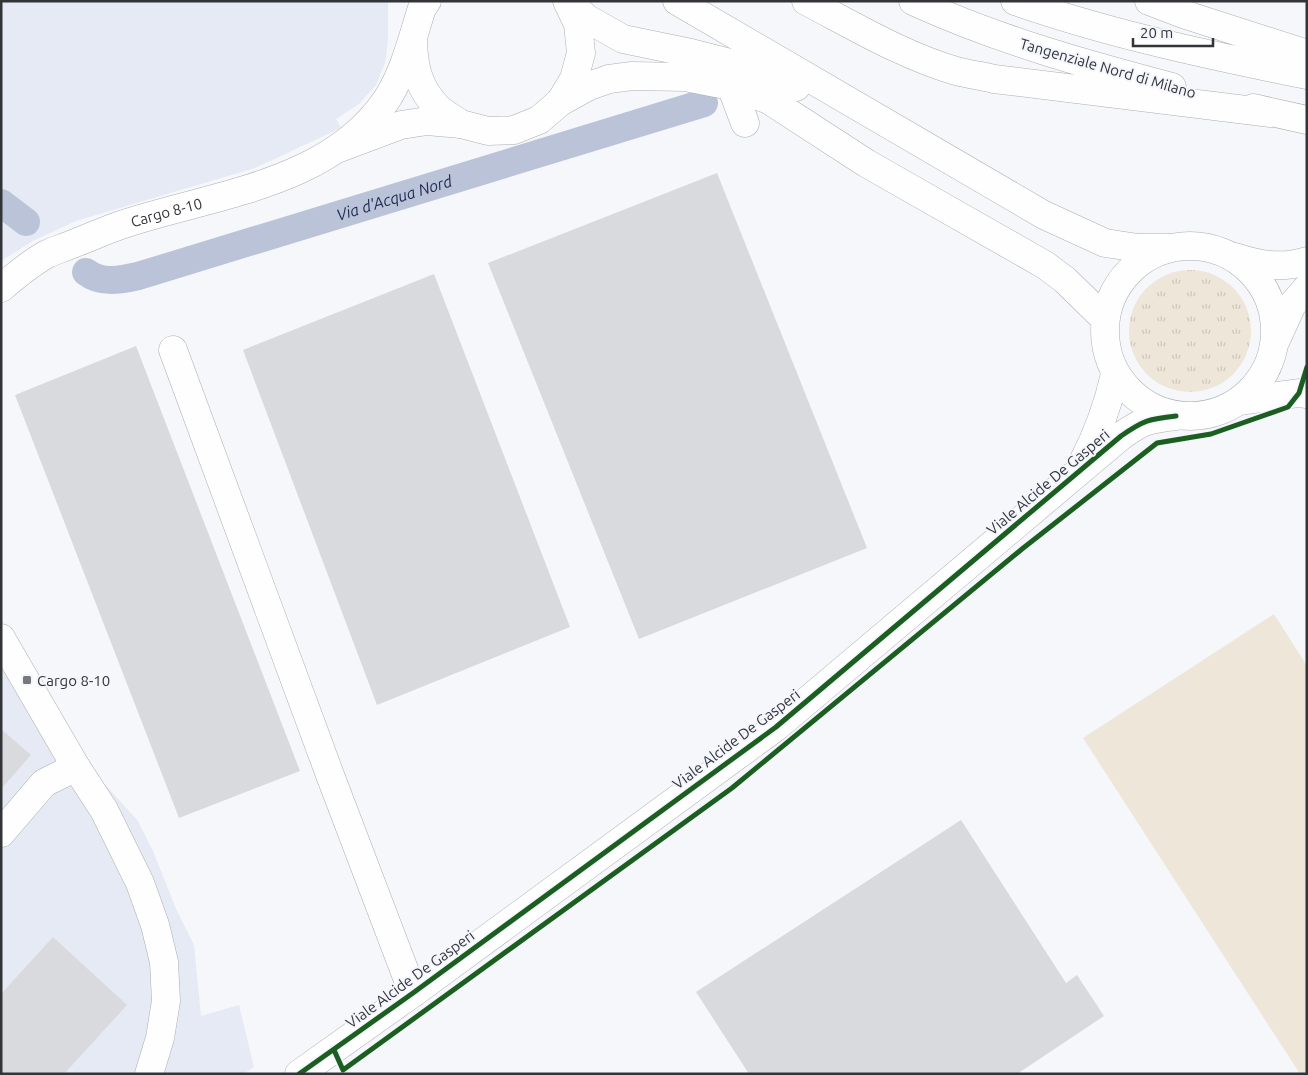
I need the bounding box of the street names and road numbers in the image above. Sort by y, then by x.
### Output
street label: Tangenziale Nord di Milano [1018,35,1198,101]
street label: Cargo 8-10 [128,194,204,230]
street label: Viale Alcide De Gasperi [983,426,1113,538]
street label: Viale Alcide De Gasperi [669,686,803,792]
street label: Viale Alcide De Gasperi [342,927,478,1031]

